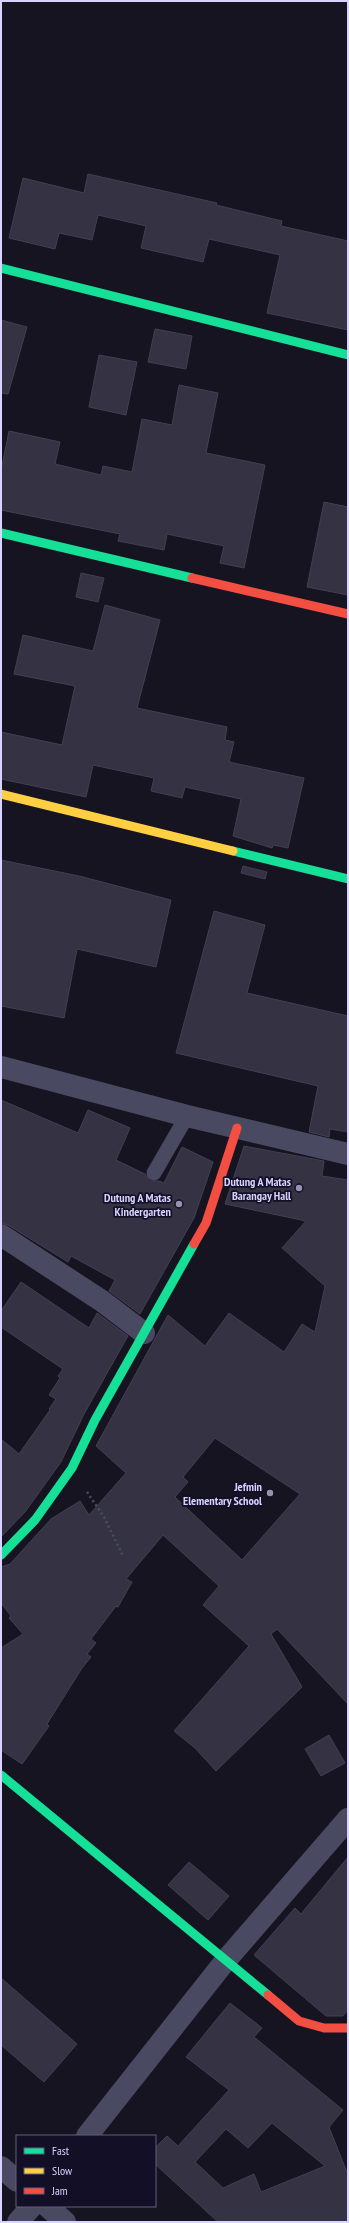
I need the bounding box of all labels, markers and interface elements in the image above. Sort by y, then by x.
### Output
place label: Dutung A Matas Barangay Hall [224,1174,291,1203]
marker: Dutung A Matas Barangay Hall [294,1183,304,1193]
place label: Dutung A Matas Kindergarten [104,1190,171,1219]
marker: Dutung A Matas Kindergarten [174,1199,184,1209]
place label: Jefmin Elementary School [183,1479,262,1508]
marker: Jefmin Elementary School [265,1488,275,1498]
legend [16,2135,156,2207]
text: Fast [52,2143,70,2158]
text: Slow [52,2163,73,2178]
text: Jam [51,2183,68,2198]

